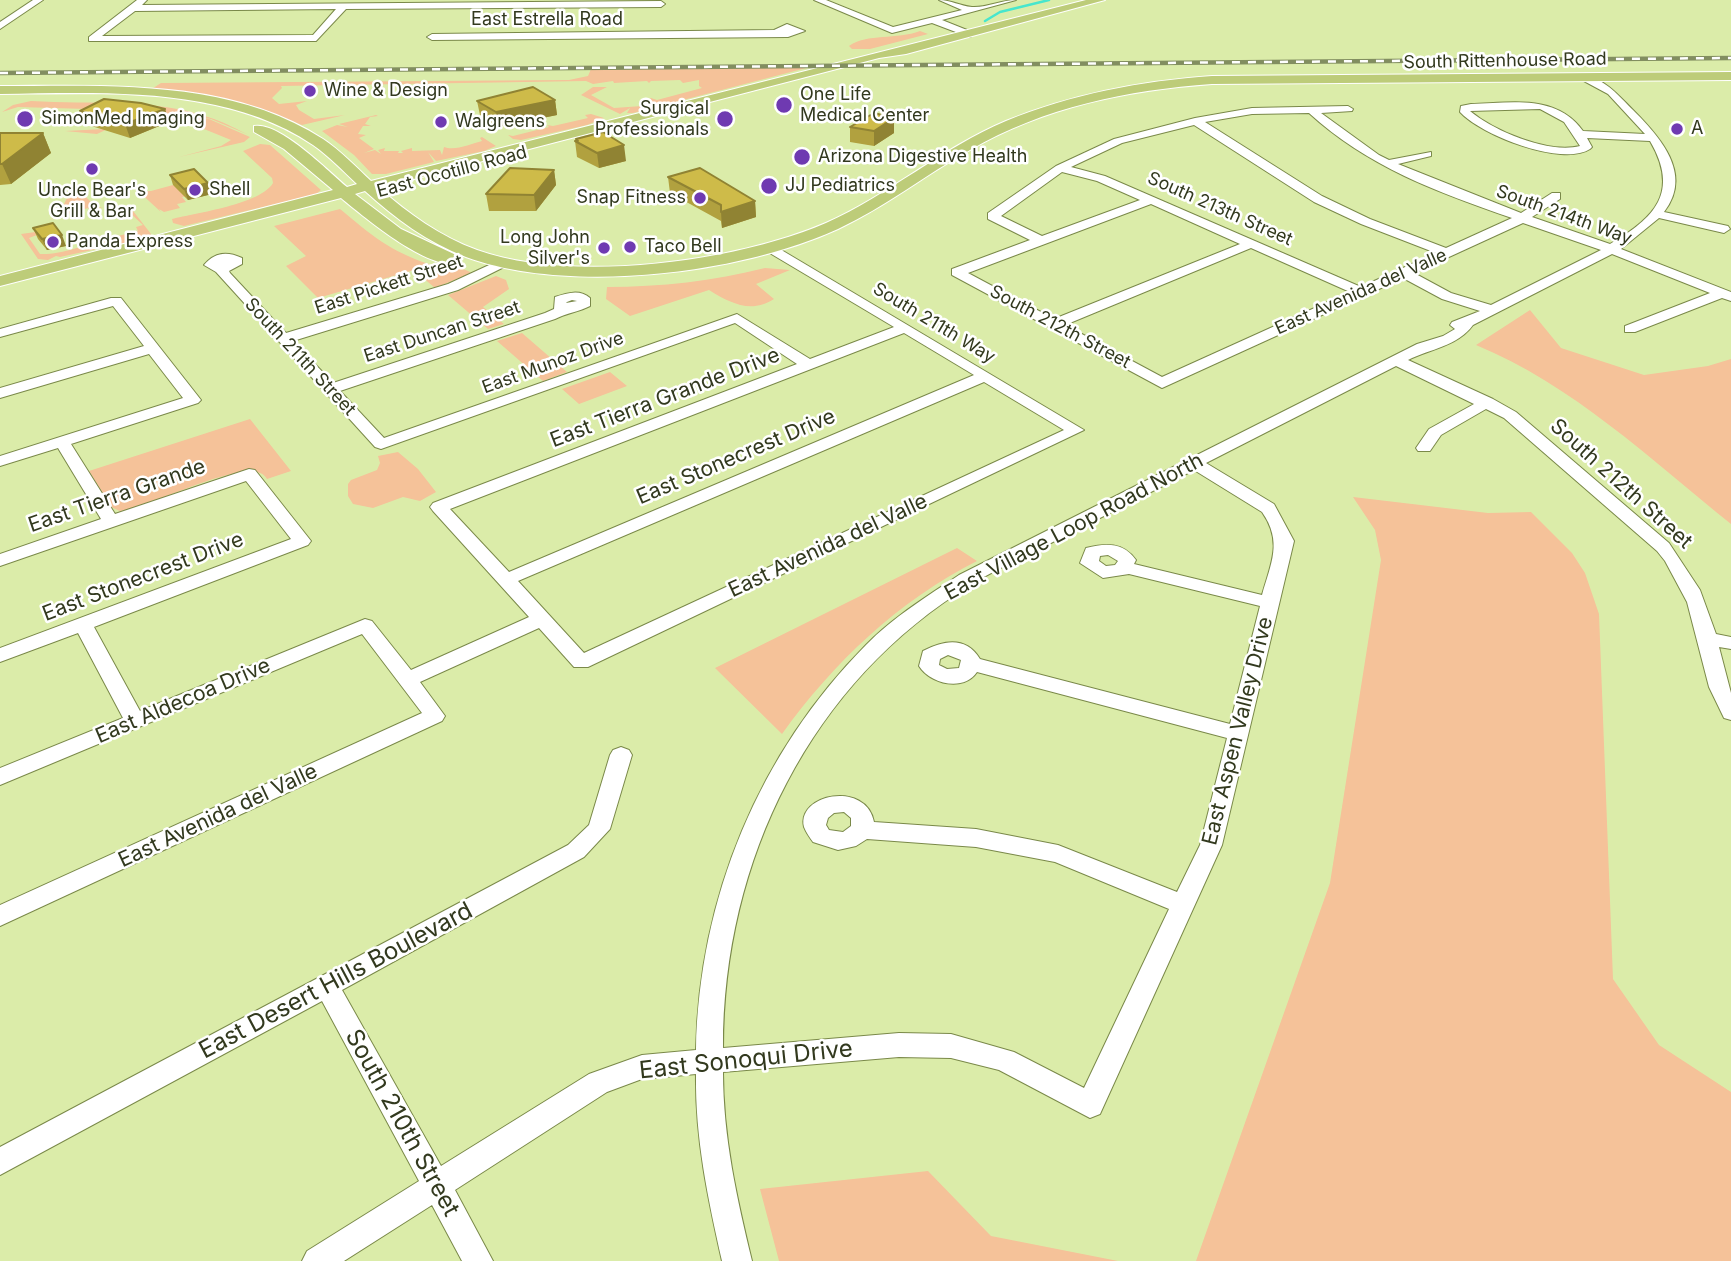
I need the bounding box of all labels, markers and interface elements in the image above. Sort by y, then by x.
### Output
street label: East Estrella Road [471,9,623,31]
street label: South Rittenhouse Road [1403,48,1607,74]
place label: Wine & Design [324,80,448,102]
marker: Wine & Design [302,83,318,99]
place label: One Life Medical Center [800,84,929,126]
marker: One Life Medical Center [774,95,794,115]
place label: Surgical Professionals [595,98,709,140]
place label: SimonMed Imaging [41,108,205,130]
marker: SimonMed Imaging [15,109,35,129]
marker: Surgical Professionals [715,109,735,129]
place label: Walgreens [455,111,545,133]
marker: Walgreens [433,114,449,130]
place label: A [1691,118,1703,140]
marker: A [1669,121,1685,137]
street label: East Ocotillo Road [375,142,529,202]
place label: Arizona Digestive Health [818,146,1027,168]
marker: Arizona Digestive Health [792,147,812,167]
marker: Uncle Bear's Grill & Bar [84,161,100,177]
street label: South 213th Street [1144,167,1296,251]
place label: JJ Pediatrics [785,175,895,197]
marker: JJ Pediatrics [759,176,779,196]
place label: Shell [209,179,250,201]
place label: Uncle Bear's Grill & Bar [38,180,146,222]
street label: South 214th Way [1493,180,1635,250]
marker: Shell [187,182,203,198]
place label: Snap Fitness [577,187,686,209]
marker: Snap Fitness [692,190,708,206]
place label: Long John Silver's [500,227,590,270]
place label: Panda Express [67,231,193,253]
marker: Panda Express [45,234,61,250]
place label: Taco Bell [644,236,722,258]
marker: Taco Bell [622,239,638,255]
marker: Long John Silver's [596,240,612,256]
street label: East Avenida del Valle [1272,244,1450,340]
street label: East Pickett Street [312,251,466,319]
street label: South 211th Way [869,278,999,368]
street label: South 212th Street [986,281,1134,373]
street label: South 211th Street [240,294,360,420]
street label: East Duncan Street [361,297,523,367]
street label: East Munoz Drive [479,327,627,399]
street label: East Tierra Grande Drive [547,343,783,453]
street label: East Stonecrest Drive [633,404,839,510]
street label: South 212th Street [1545,414,1697,554]
street label: East Village Loop Road North [940,448,1208,606]
street label: East Tierra Grande [25,454,209,538]
street label: East Avenida del Valle [724,489,932,603]
street label: East Stonecrest Drive [39,527,247,627]
street label: East Aspen Valley Drive [1197,614,1279,848]
street label: East Aldecoa Drive [92,653,274,749]
street label: East Avenida del Valle [114,759,322,873]
street label: East Desert Hills Boulevard [194,897,478,1065]
street label: South 210th Street [339,1025,465,1221]
street label: East Sonoqui Drive [638,1034,854,1086]

